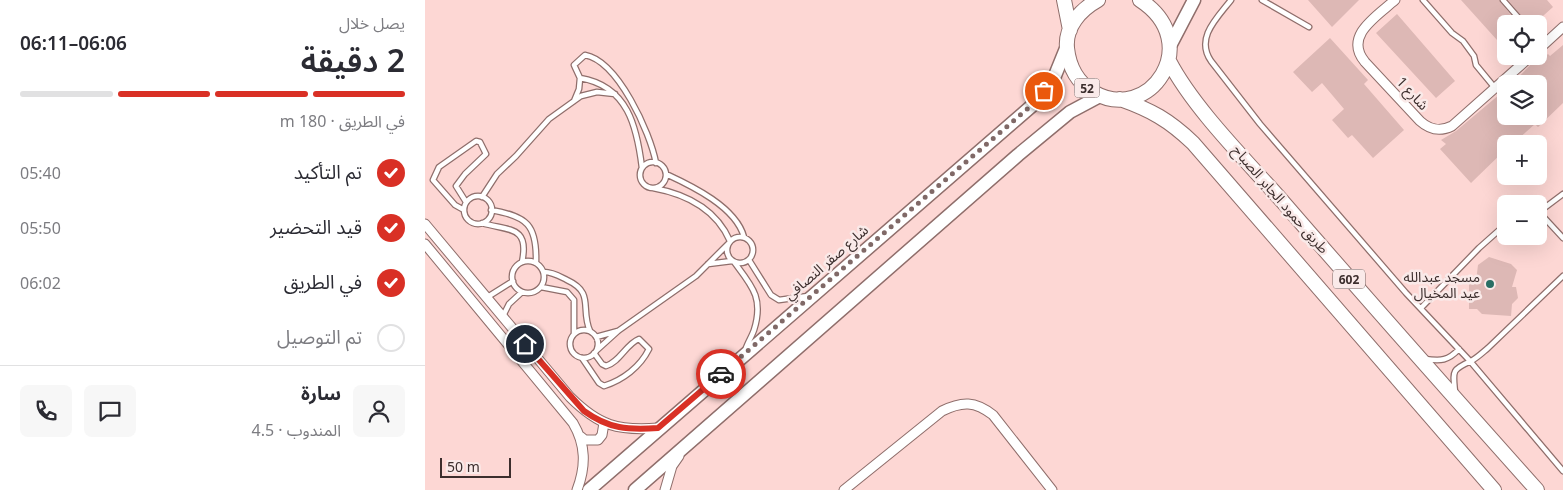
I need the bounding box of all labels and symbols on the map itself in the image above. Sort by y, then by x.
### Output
pin [1023,70,1065,112]
street label: شارع 1 [1391,72,1433,115]
road number: 52 [1075,78,1099,98]
street label: طريق حمود الجابر الصباح [1227,141,1333,259]
street label: شارع صقر النصافي [780,220,873,305]
place label: مسجد عبدالله عيد المخيال [1403,267,1480,302]
road number: 602 [1333,270,1365,288]
marker: مسجد عبدالله عيد المخيال [1484,278,1496,290]
pin [504,323,546,365]
courier [696,349,746,399]
scale bar [440,455,511,478]

